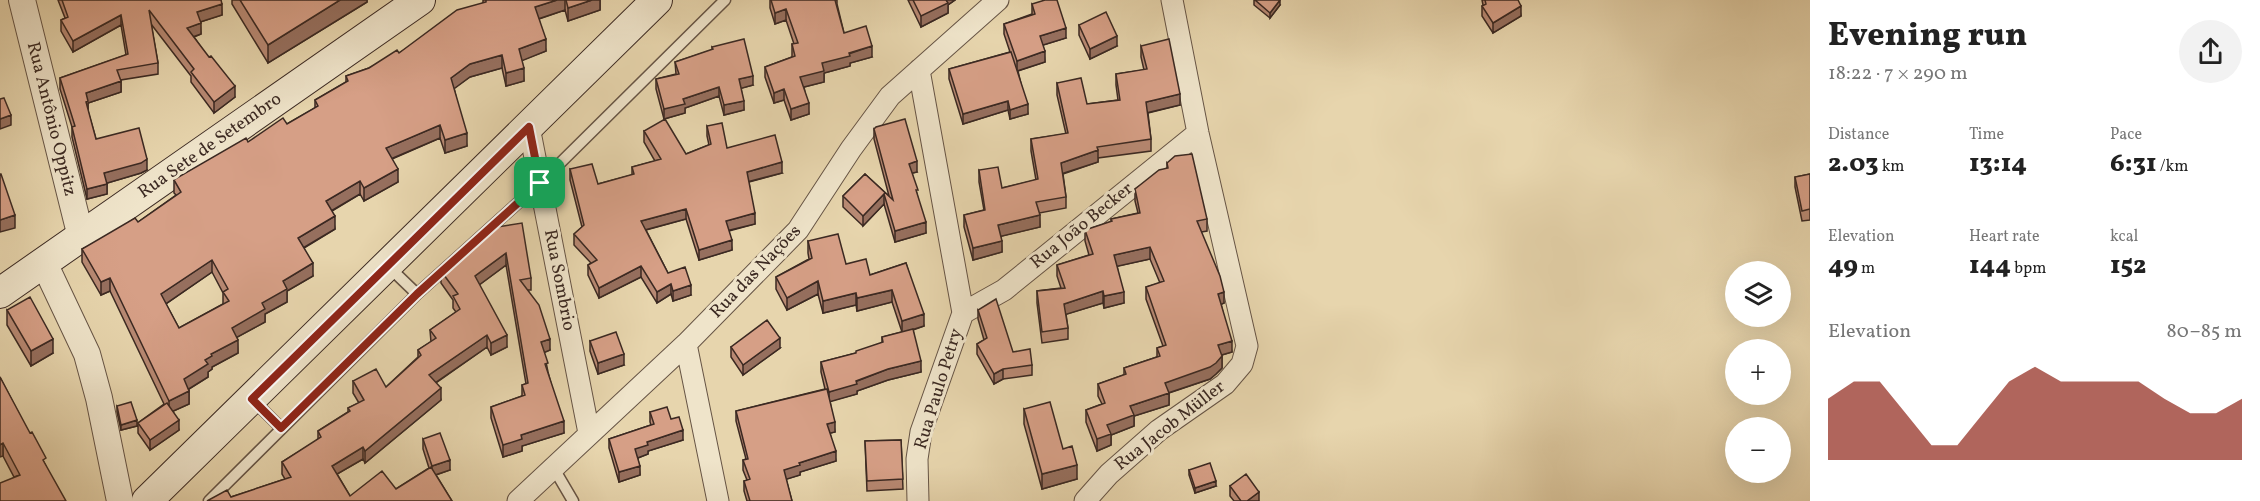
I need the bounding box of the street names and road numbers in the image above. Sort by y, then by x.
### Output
street label: Rua Antônio Oppitz [20,39,82,199]
street label: Rua Sete de Setembro [133,87,287,205]
street label: Rua João Becker [1025,176,1139,275]
street label: Rua das Nações [705,220,807,324]
street label: Rua Sombrio [537,227,581,333]
street label: Rua Paulo Petry [909,325,969,453]
street label: Rua Jacob Müller [1109,375,1231,477]

